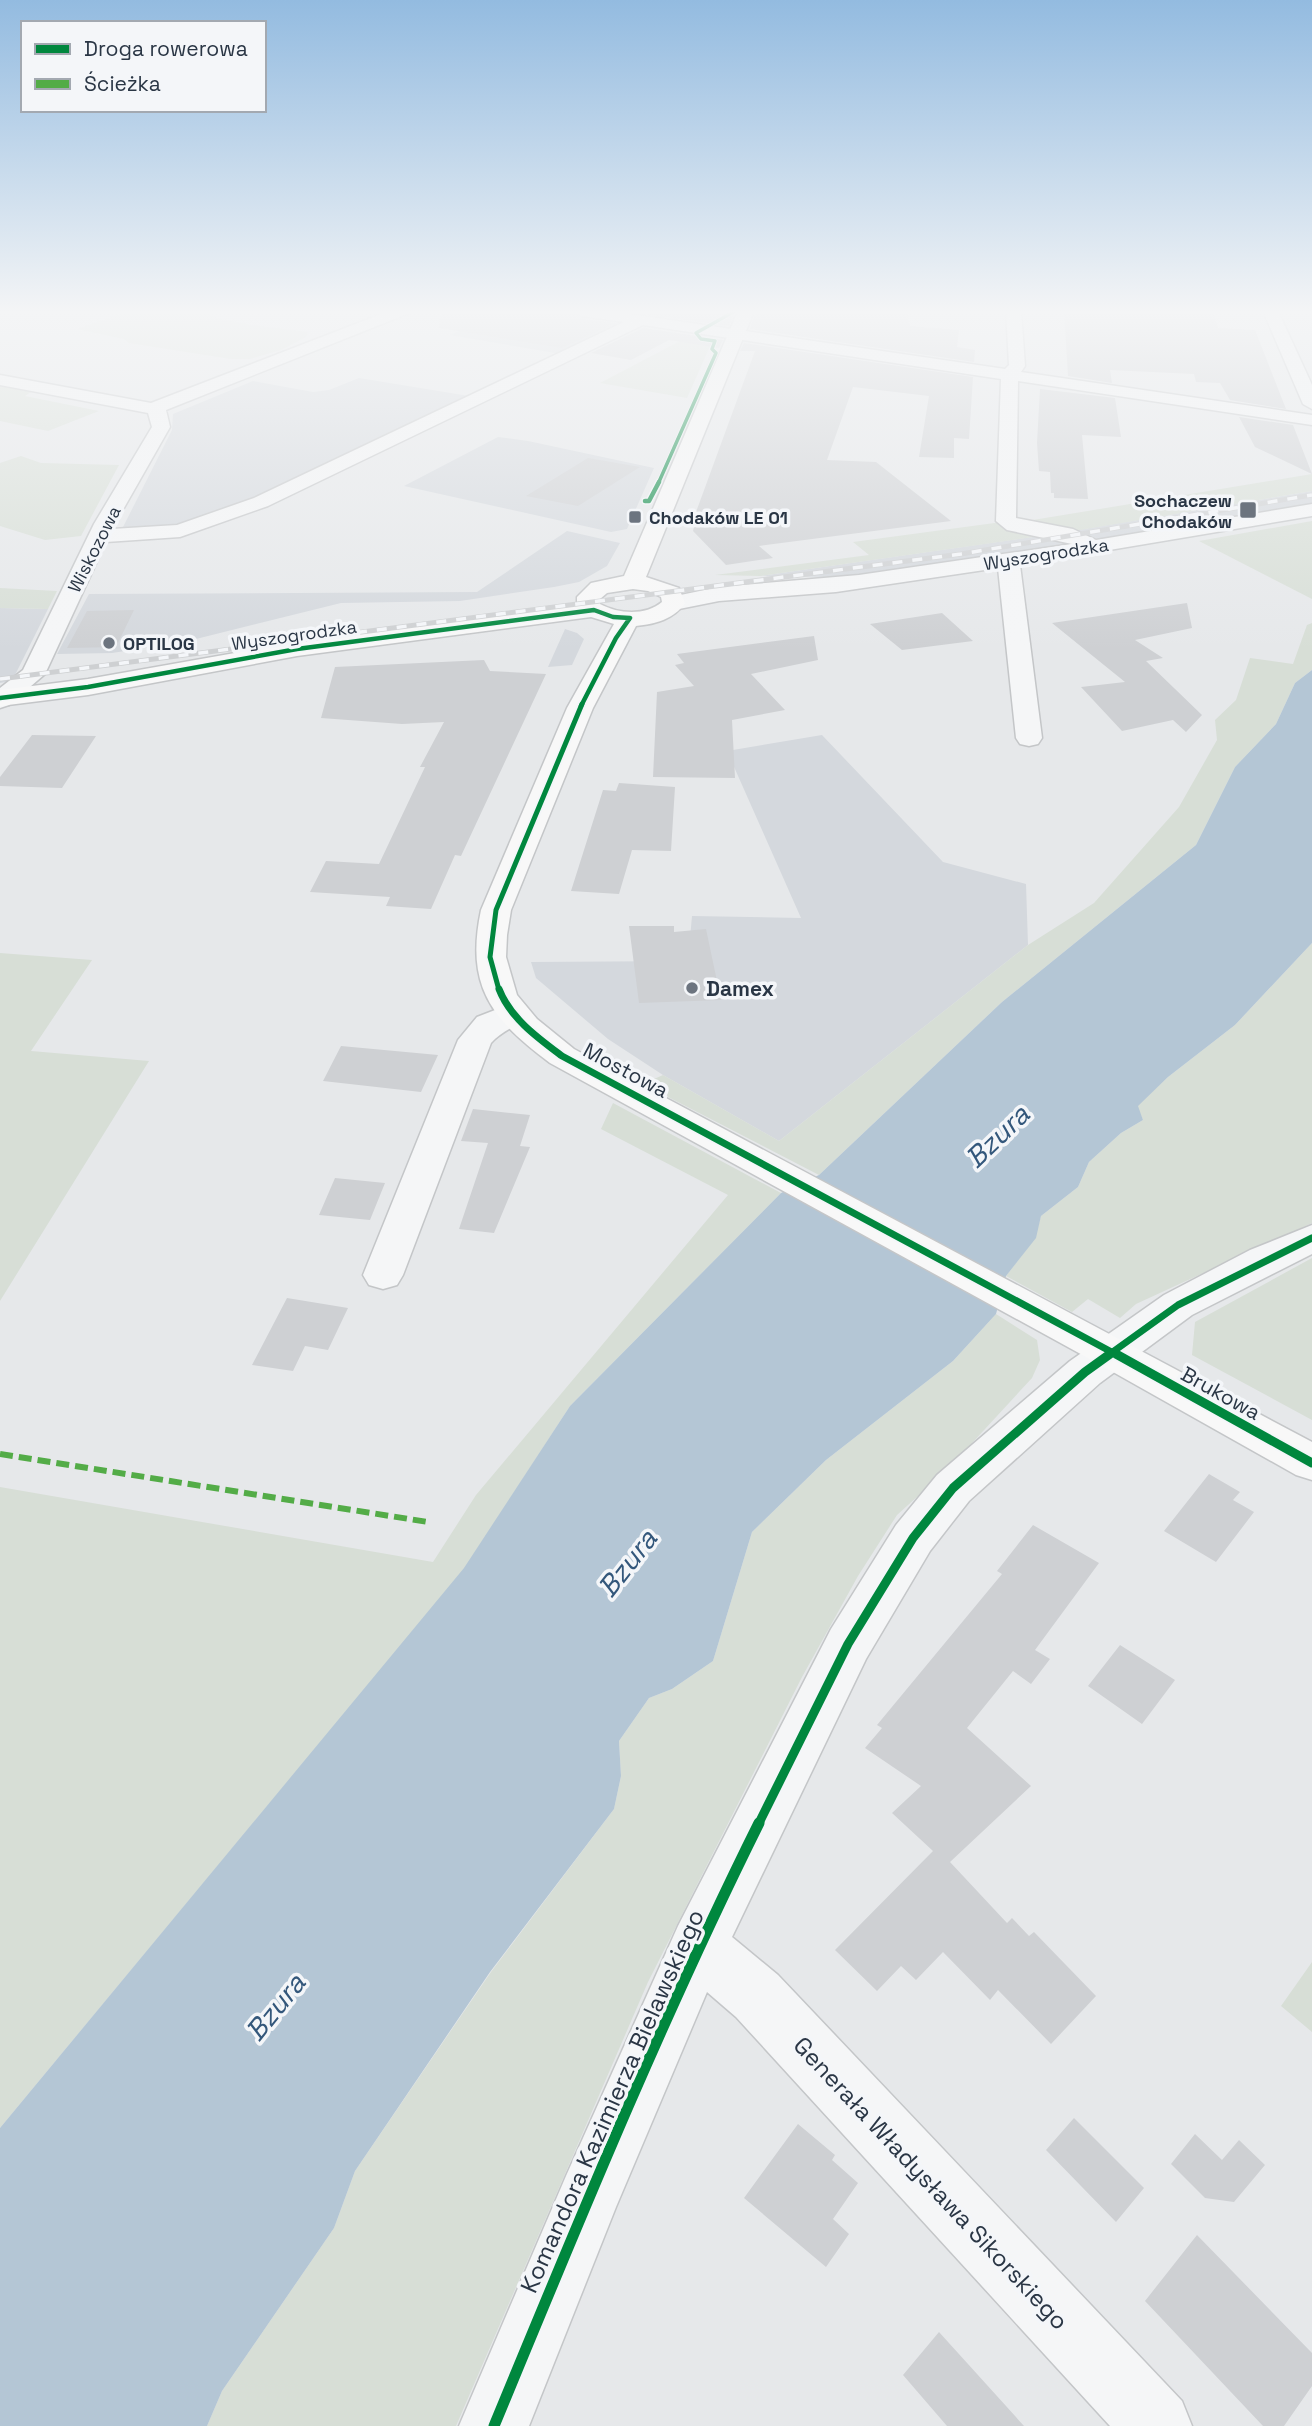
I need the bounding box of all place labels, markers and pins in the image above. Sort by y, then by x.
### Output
place label: Sochaczew Chodaków [1134,489,1232,533]
marker: Sochaczew Chodaków [1238,500,1258,520]
place label: Chodaków LE 01 [649,506,788,529]
marker: Chodaków LE 01 [627,509,643,525]
place label: OPTILOG [123,632,195,655]
marker: OPTILOG [101,635,117,651]
place label: Damex [706,975,774,1002]
marker: Damex [684,980,700,996]

